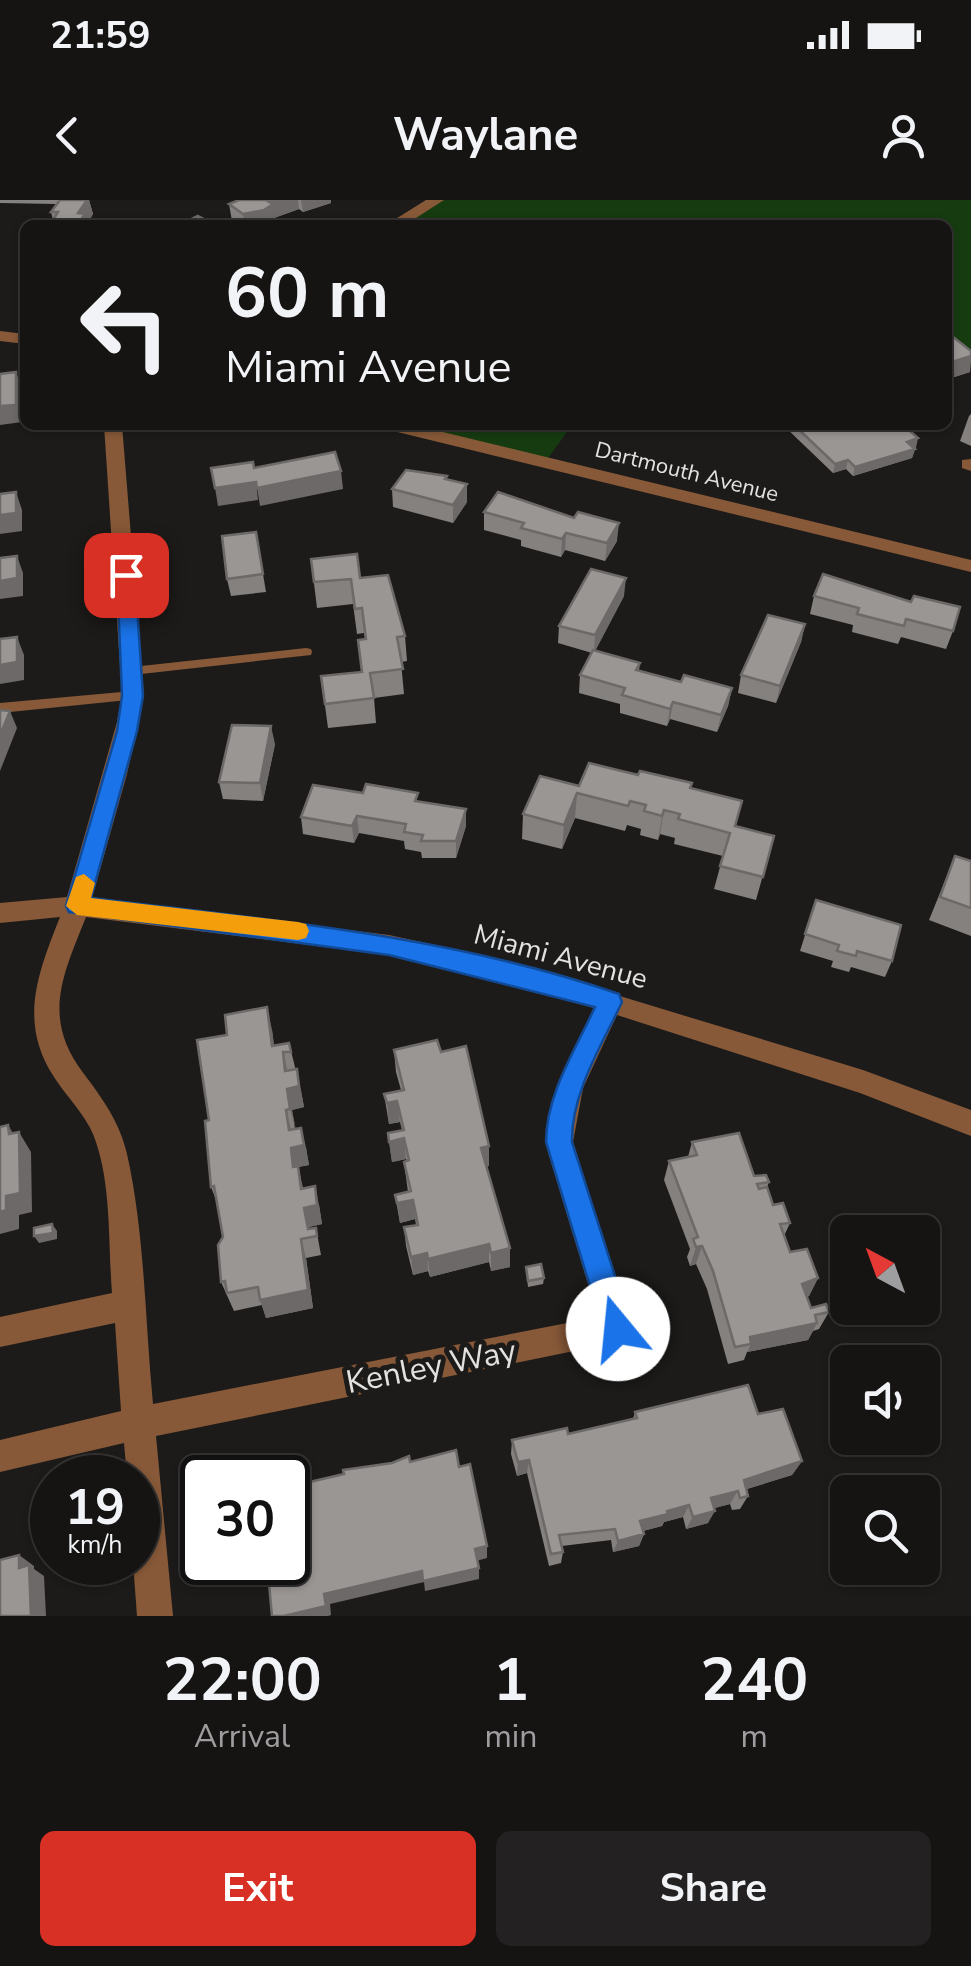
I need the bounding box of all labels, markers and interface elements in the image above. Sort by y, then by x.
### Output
text: 21:59 [50,10,151,61]
text: Waylane [393,105,578,166]
icon: back [40,108,95,163]
icon: person [876,108,931,163]
text: 60 m [225,246,389,342]
icon: left [60,260,190,390]
text: Miami Avenue [225,337,511,398]
street label: Dartmouth Avenue [592,435,782,509]
pin [84,533,169,618]
icon: arrive [99,548,154,603]
street label: Miami Avenue [470,916,652,998]
north arrow [830,1215,940,1325]
map controls [830,1215,940,1585]
position arrow [566,1277,670,1381]
street label: Kenley Way [342,1329,520,1404]
button: sound [830,1345,940,1455]
speed limit sign: 30 [180,1455,310,1585]
text: 19 [65,1473,125,1542]
button: search [830,1475,940,1585]
text: km/h [67,1528,123,1562]
text: 22:00 [163,1639,322,1721]
text: 1 [493,1639,529,1721]
text: 240 [700,1639,808,1721]
text: Arrival [194,1715,290,1758]
text: min [484,1715,537,1758]
text: m [740,1715,768,1758]
button: Exit [40,1831,476,1946]
button: Share [496,1831,931,1946]

